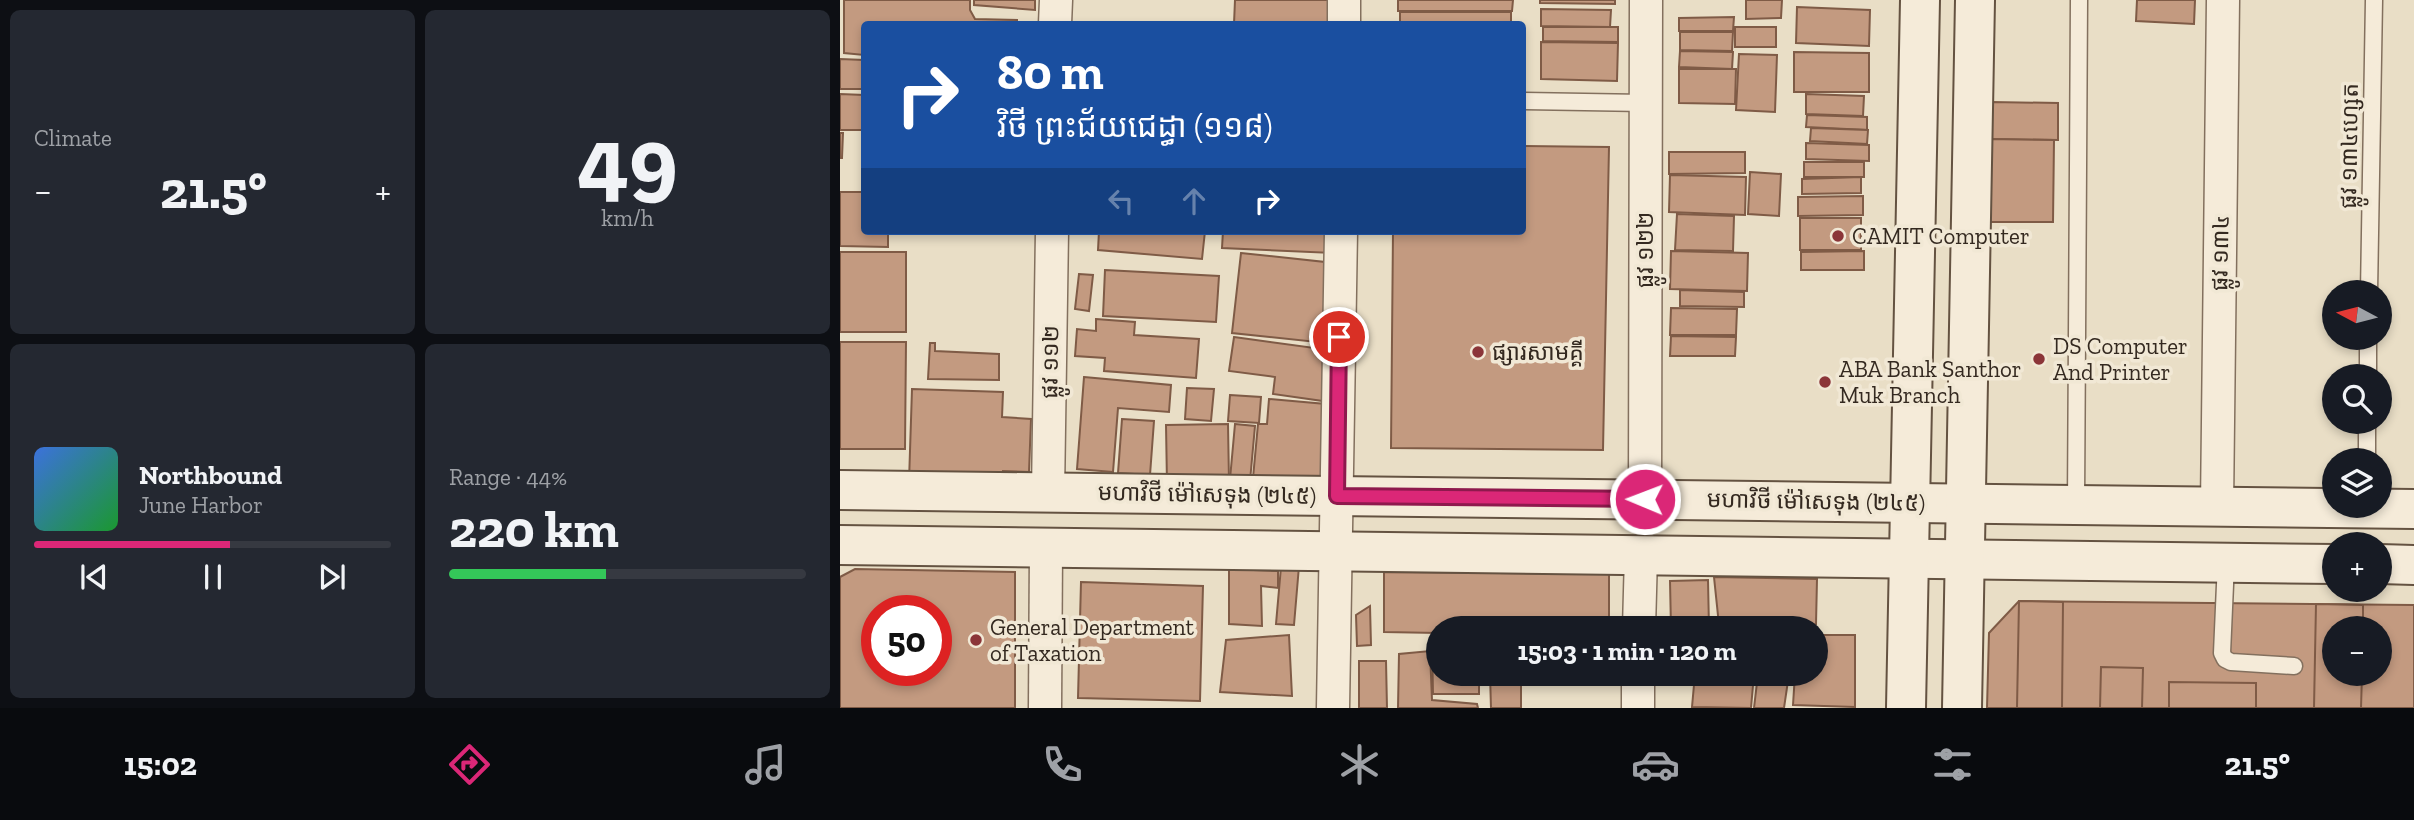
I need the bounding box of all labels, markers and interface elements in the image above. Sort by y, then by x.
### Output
text: 80 m [997,43,1104,102]
icon: right [882,49,973,140]
street label: ផ្លូវ ១៣៤ហ្សេត [2334,83,2372,209]
text: 49 [577,104,678,213]
text: វិថី ព្រះជ័យជេដ្ធា (១១៨) [997,107,1273,145]
text: Climate [34,124,112,152]
text: 21.5° [160,159,267,221]
text: − [34,168,52,214]
text: + [375,168,391,214]
icon: left [1102,182,1140,220]
icon: ahead [1175,182,1213,220]
icon: right [1248,182,1286,220]
text: km/h [601,204,654,232]
street label: ផ្លូវ ១២២ [1631,212,1667,288]
street label: ផ្លូវ ១៣៤ [2205,215,2242,292]
place label: CAMIT Computer [1852,222,2030,250]
marker: CAMIT Computer [1830,228,1846,244]
north arrow [2322,280,2392,350]
map controls [2322,280,2392,686]
pin [1309,307,1369,367]
icon: arrive [1320,318,1358,356]
street label: ផ្លូវ ១១២ [1035,325,1072,399]
place label: DS Computer And Printer [2053,332,2188,386]
place label: ផ្សារសាមគ្គី [1492,338,1584,367]
marker: ផ្សារសាមគ្គី [1470,344,1486,360]
marker: DS Computer And Printer [2031,351,2047,367]
place label: ABA Bank Santhor Muk Branch [1839,355,2022,409]
button: search [2322,364,2392,434]
marker: ABA Bank Santhor Muk Branch [1817,374,1833,390]
button: layers [2322,448,2392,518]
text: Northbound [139,459,282,491]
position arrow [1608,462,1682,536]
text: Range · 44% [449,463,567,491]
street label: មហាវិថី ម៉ៅសេទុង (២៤៥) [1098,477,1316,511]
street label: មហាវិថី ម៉ៅសេទុង (២៤៥) [1707,484,1925,518]
text: June Harbor [139,491,263,519]
text: 220 km [449,498,619,560]
button: + [2322,532,2392,602]
icon: previous [75,558,113,596]
icon: pause [194,558,232,596]
icon: next [313,558,351,596]
speed limit sign: 50 [861,595,952,686]
place label: General Department of Taxation [990,613,1195,667]
button: − [2322,616,2392,686]
marker: General Department of Taxation [968,632,984,648]
text: 15:03 · 1 min · 120 m [1517,635,1737,667]
icon: directions [445,740,494,789]
icon: music [741,740,790,789]
icon: phone [1038,740,1087,789]
icon: climate [1335,740,1384,789]
icon: car [1631,740,1680,789]
icon: filters [1928,740,1977,789]
text: 15:02 [124,745,197,783]
text: 21.5° [2224,745,2290,783]

